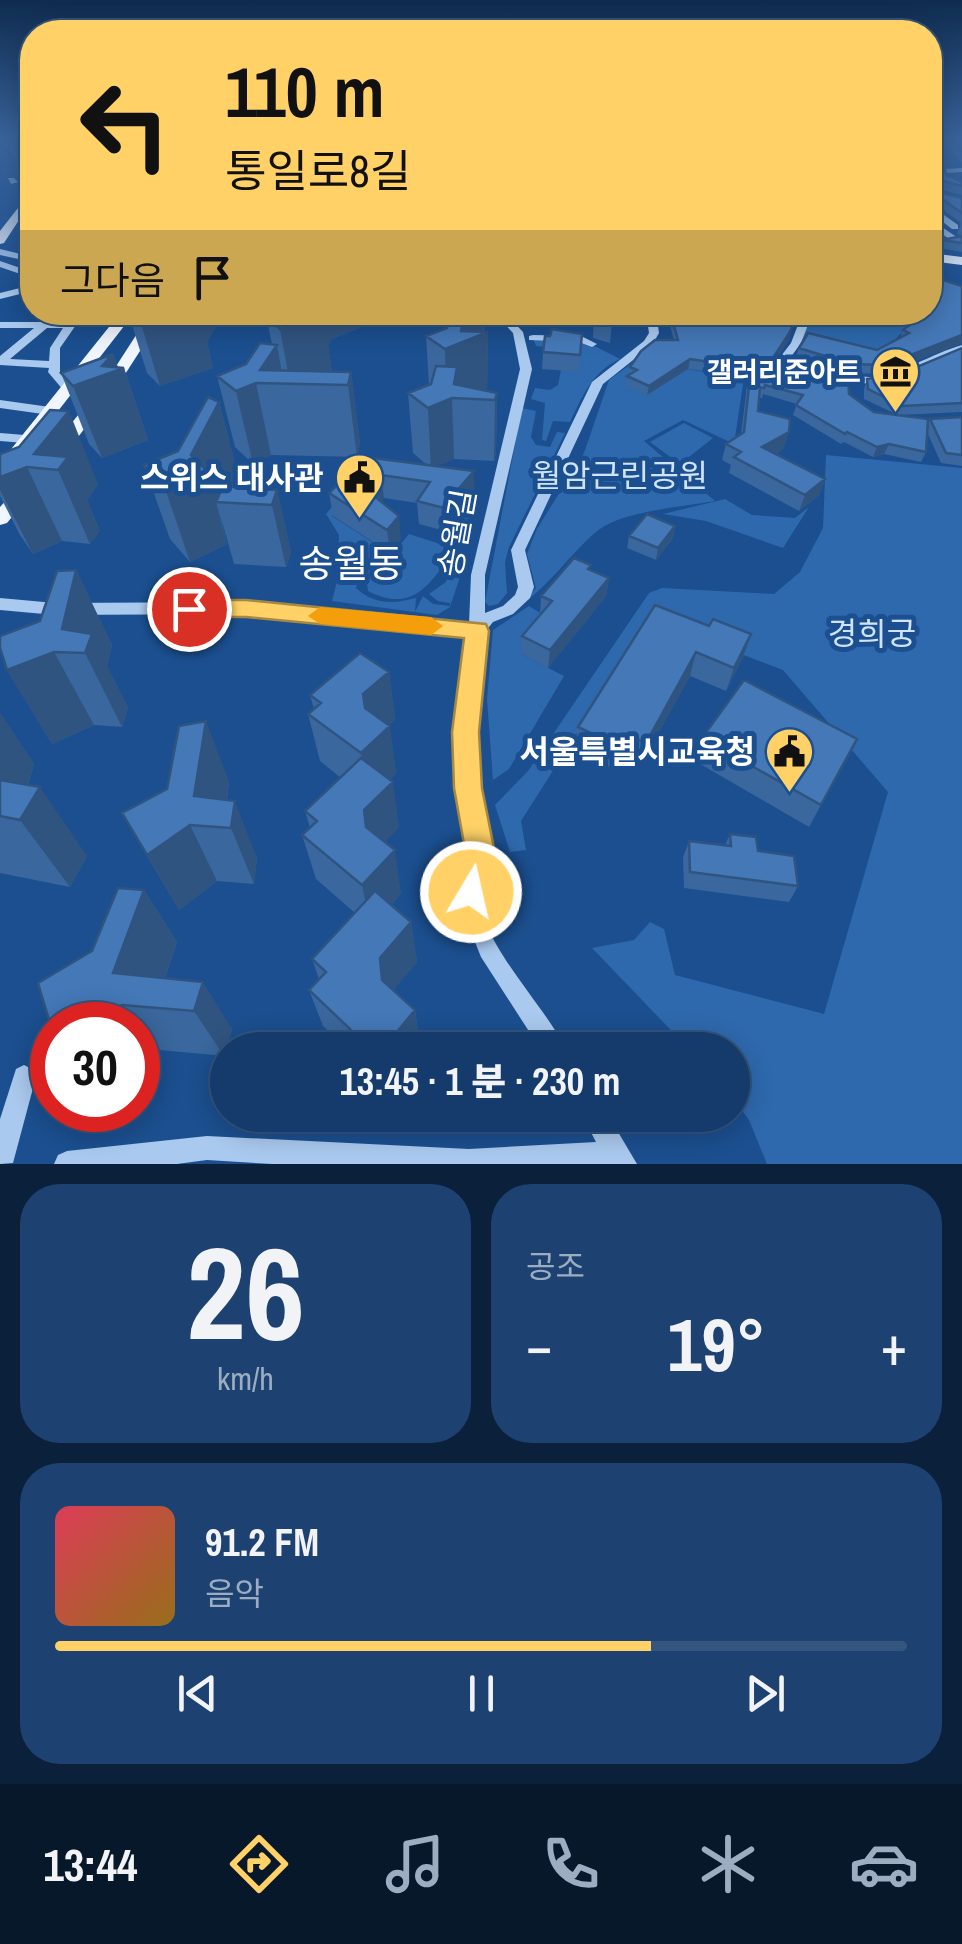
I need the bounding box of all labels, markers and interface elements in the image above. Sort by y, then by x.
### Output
text: 110 m [225,45,385,139]
icon: left [60,60,190,190]
text: 통일로8길 [225,140,411,201]
icon: arrive [185,250,240,305]
text: 그다음 [60,255,165,306]
museum icon: 갤러리준아트 [870,346,922,414]
place label: 갤러리준아트 [706,353,861,391]
public building icon: 스위스 대사관 [333,452,385,520]
park label: 월암근린공원 [532,454,708,497]
place label: 스위스 대사관 [140,456,324,499]
street label: 송월길 [428,486,485,580]
district label: 송월동 [299,538,403,589]
pin [147,567,232,652]
icon: arrive [162,582,217,637]
park label: 경희궁 [828,612,916,655]
public building icon: 서울특별시교육청 [764,726,816,794]
place label: 서울특별시교육청 [519,730,755,773]
position arrow [419,840,523,944]
speed limit sign: 30 [30,1002,160,1132]
text: 13:45 · 1 분 · 230 m [340,1056,620,1107]
text: 26 [186,1204,305,1380]
text: 공조 [526,1245,585,1288]
text: 19° [667,1293,766,1394]
text: − [526,1308,552,1382]
text: + [881,1308,907,1382]
text: km/h [217,1357,274,1400]
text: 91.2 FM [205,1517,319,1568]
text: 음악 [205,1572,264,1615]
icon: previous [170,1666,225,1721]
icon: pause [454,1666,509,1721]
icon: next [738,1666,793,1721]
icon: directions [224,1829,294,1899]
icon: music [380,1829,450,1899]
icon: phone [536,1829,606,1899]
icon: climate [693,1829,763,1899]
icon: car [849,1829,919,1899]
text: 13:44 [43,1834,138,1895]

